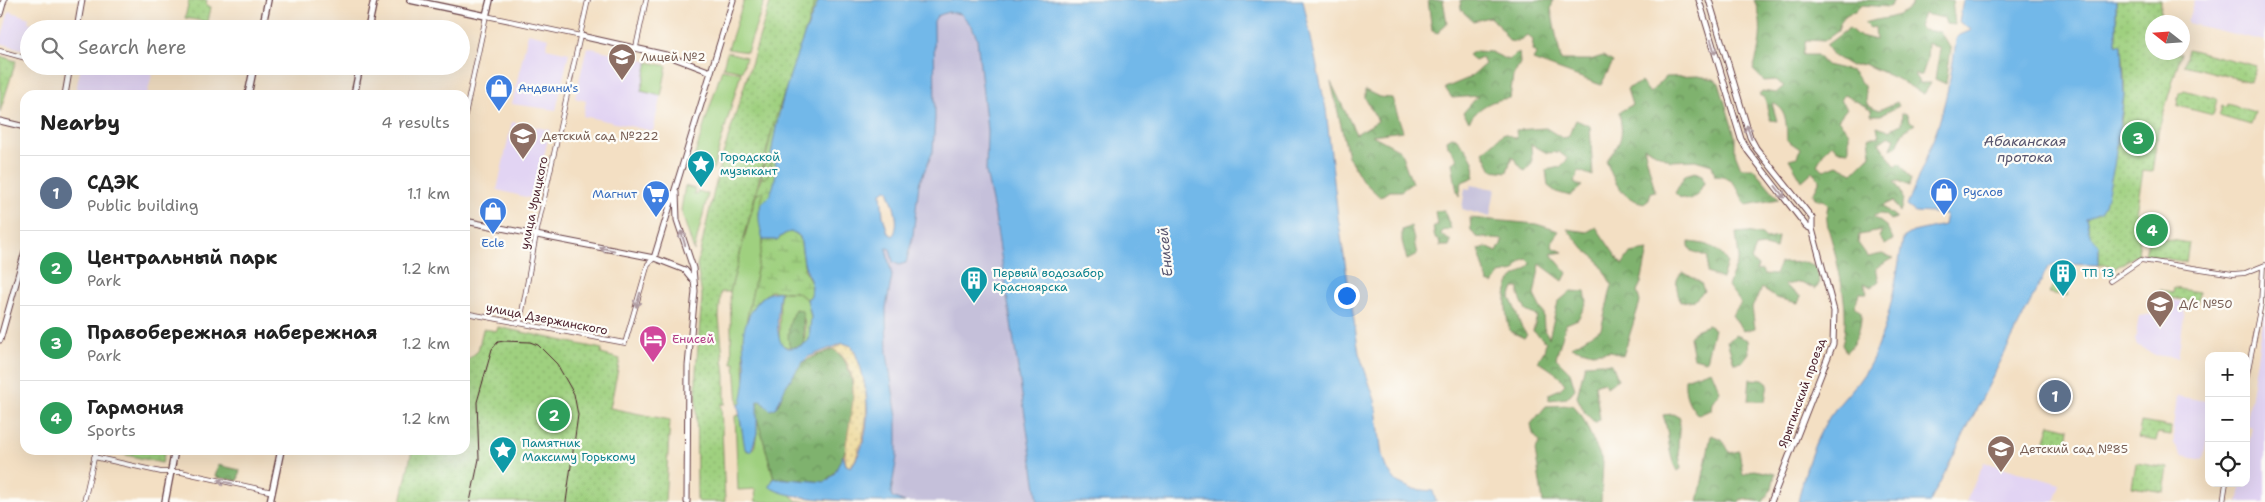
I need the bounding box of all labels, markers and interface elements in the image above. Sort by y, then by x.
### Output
north arrow [2145,15,2190,60]
search box [20,20,470,75]
icon: search [38,34,66,62]
text: Search here [78,35,187,60]
one-way arrow [1709,38,1718,54]
school or university icon: Лицей №2 [607,42,637,81]
place label: Лицей №2 [641,49,706,65]
shop icon: Андвини's [484,73,514,112]
place label: Андвини's [518,80,579,96]
text: Nearby [40,109,120,137]
text: 4 results [381,112,450,133]
pin: 3 [2122,119,2154,157]
school or university icon: Детский сад №222 [508,121,538,160]
one-way arrow [1744,125,1753,140]
place label: Детский сад №222 [542,128,659,144]
water label: Абаканская протока [1984,132,2067,166]
place icon: Городской музыкант [686,149,716,188]
place label: Городской музыкант [720,149,780,179]
street label: улица Урицкого [516,155,552,251]
text: СДЭК [87,170,139,195]
shop icon: Руслов [1929,177,1959,216]
supermarket icon: Магнит [641,179,671,218]
text: 1 [52,183,60,204]
text: 1.1 km [407,183,450,204]
place label: Руслов [1963,184,2003,200]
one-way arrow [1775,185,1785,199]
place label: Магнит [592,186,638,202]
text: Public building [87,195,199,216]
shop icon: Ecle [478,196,508,235]
pin: 4 [2136,211,2168,249]
water label: Енисей [1153,226,1177,278]
one-way arrow [678,230,687,246]
place label: Ecle [481,235,505,251]
one-way arrow [599,243,615,253]
text: Центральный парк [87,245,277,270]
text: 2 [50,258,62,279]
text: 1.2 km [402,258,450,279]
building icon: ТП 13 [2048,258,2078,297]
building icon: Первый водозабор Красноярска [959,265,989,304]
place label: Первый водозабор Красноярска [993,265,1104,295]
place label: ТП 13 [2082,265,2114,281]
text: Park [87,270,121,291]
your location [1334,283,1360,309]
school or university icon: Д/с №50 [2145,289,2175,328]
one-way arrow [632,291,642,307]
place label: Д/с №50 [2179,296,2233,312]
street label: улица Дзержинского [485,299,609,339]
text: Правобережная набережная [87,320,378,345]
hotel icon: Енисей [638,324,668,363]
place label: Енисей [672,331,714,347]
text: 3 [50,333,62,354]
text: 1.2 km [402,333,450,354]
street label: Ярыгинский проезд [1775,336,1829,450]
text: Park [87,345,121,366]
map controls [2205,352,2250,487]
button: + [2205,352,2250,397]
pin: 1 [2039,377,2071,415]
text: Гармония [87,395,184,420]
pin: 2 [538,396,570,434]
button: − [2205,397,2250,442]
text: 4 [50,408,62,429]
text: 1.2 km [402,408,450,429]
text: Sports [87,420,136,441]
school or university icon: Детский сад №85 [1986,434,2016,473]
place icon: Памятник Максиму Горькому [488,435,518,474]
place label: Памятник Максиму Горькому [522,435,636,465]
place label: Детский сад №85 [2020,441,2128,457]
button: locate [2205,442,2250,487]
one-way arrow [217,477,233,486]

